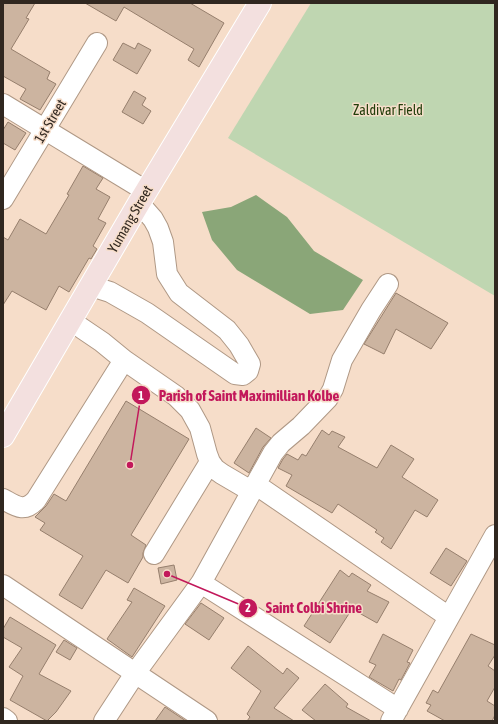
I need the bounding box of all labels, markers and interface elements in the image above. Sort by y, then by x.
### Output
street label: 1st Street [31,96,69,146]
park label: Zaldivar Field [353,102,423,118]
street label: Yumang Street [104,183,156,255]
callout: Parish of Saint Maximillian Kolbe [131,382,348,409]
text: Parish of Saint Maximillian Kolbe [159,387,340,404]
text: 1 [138,389,144,403]
callout: Saint Colbi Shrine [238,594,371,621]
text: Saint Colbi Shrine [266,599,362,616]
text: 2 [245,601,251,615]

